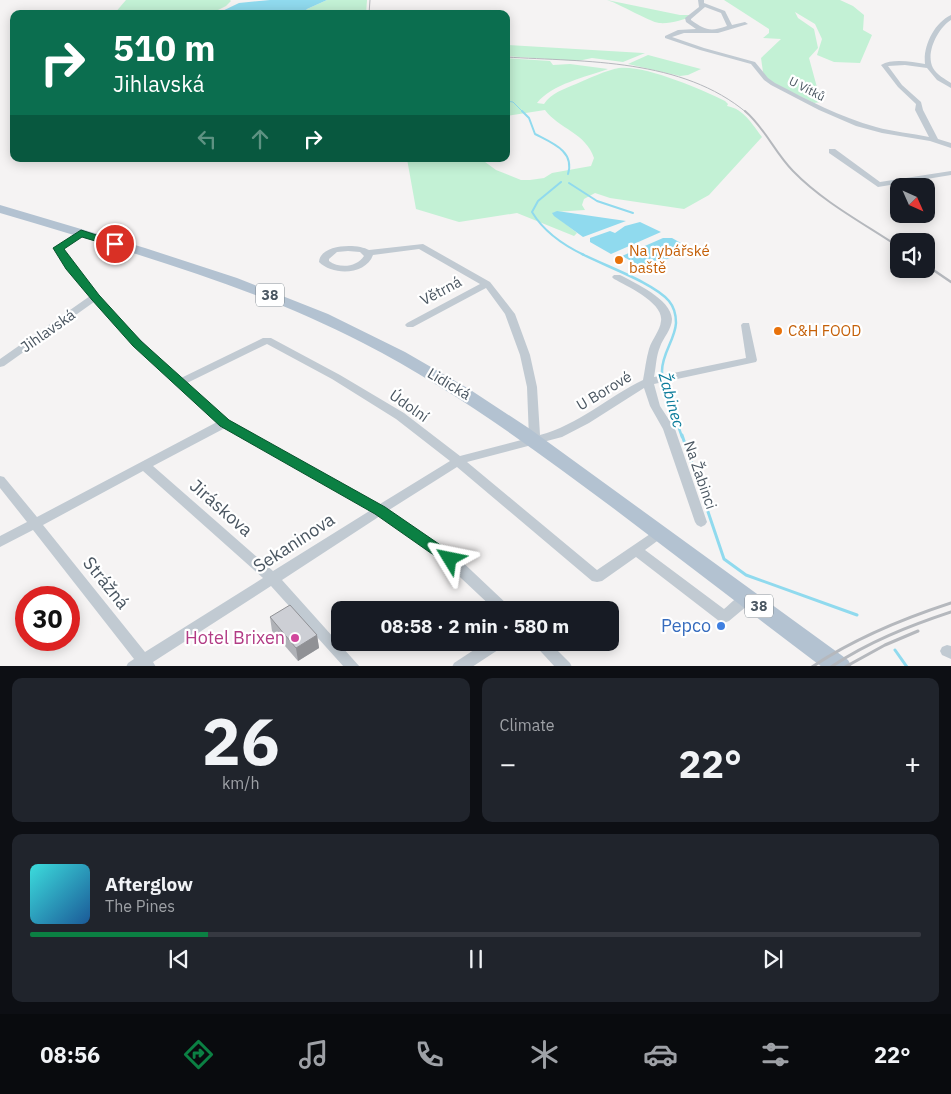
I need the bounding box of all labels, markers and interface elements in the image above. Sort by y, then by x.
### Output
text: 510 m [113,25,216,71]
icon: right [30,30,95,95]
text: Jihlavská [113,69,205,98]
street label: U Vítků [787,73,828,104]
icon: left [193,125,221,153]
icon: ahead [246,125,274,153]
icon: right [299,125,327,153]
north arrow [890,178,935,222]
map controls [890,178,935,278]
pin [94,223,136,265]
icon: arrive [101,230,129,258]
button: sound [890,233,935,278]
place label: Na rybářské baště [629,241,710,277]
marker: Na rybářské baště [613,254,625,266]
street label: Větrná [417,272,465,309]
road number: 38 [256,284,284,306]
street label: Jihlavská [17,305,79,356]
place label: C&H FOOD [788,321,861,340]
marker: C&H FOOD [772,325,784,337]
street label: Lidická [424,363,474,404]
street label: U Borové [573,367,635,414]
water label: Žabinec [654,369,689,430]
street label: Údolní [386,385,433,426]
street label: Na Žabinci [680,438,721,512]
street label: Jiráskova [185,474,258,541]
street label: Sekaninova [249,508,339,577]
position arrow [423,532,475,584]
street label: Strážná [78,552,135,614]
speed limit sign: 30 [15,586,80,651]
road number: 38 [745,594,773,618]
text: 08:58 · 2 min · 580 m [381,614,569,638]
place label: Pepco [661,614,711,637]
marker: Pepco [715,620,727,632]
place label: Hotel Brixen [185,626,285,649]
marker: Hotel Brixen [289,632,301,644]
text: 26 [202,698,280,783]
text: Climate [500,715,555,735]
text: 22° [679,739,742,788]
text: − [500,745,516,782]
text: + [904,745,921,782]
text: km/h [222,773,260,793]
text: Afterglow [105,872,193,896]
text: The Pines [105,896,175,916]
icon: previous [165,945,193,973]
icon: pause [462,945,490,973]
icon: next [759,945,787,973]
icon: directions [181,1037,216,1072]
icon: music [296,1037,331,1072]
icon: phone [412,1037,447,1072]
icon: climate [527,1037,562,1072]
icon: car [643,1037,678,1072]
icon: filters [758,1037,793,1072]
text: 08:56 [40,1040,100,1069]
text: 22° [874,1040,911,1069]

